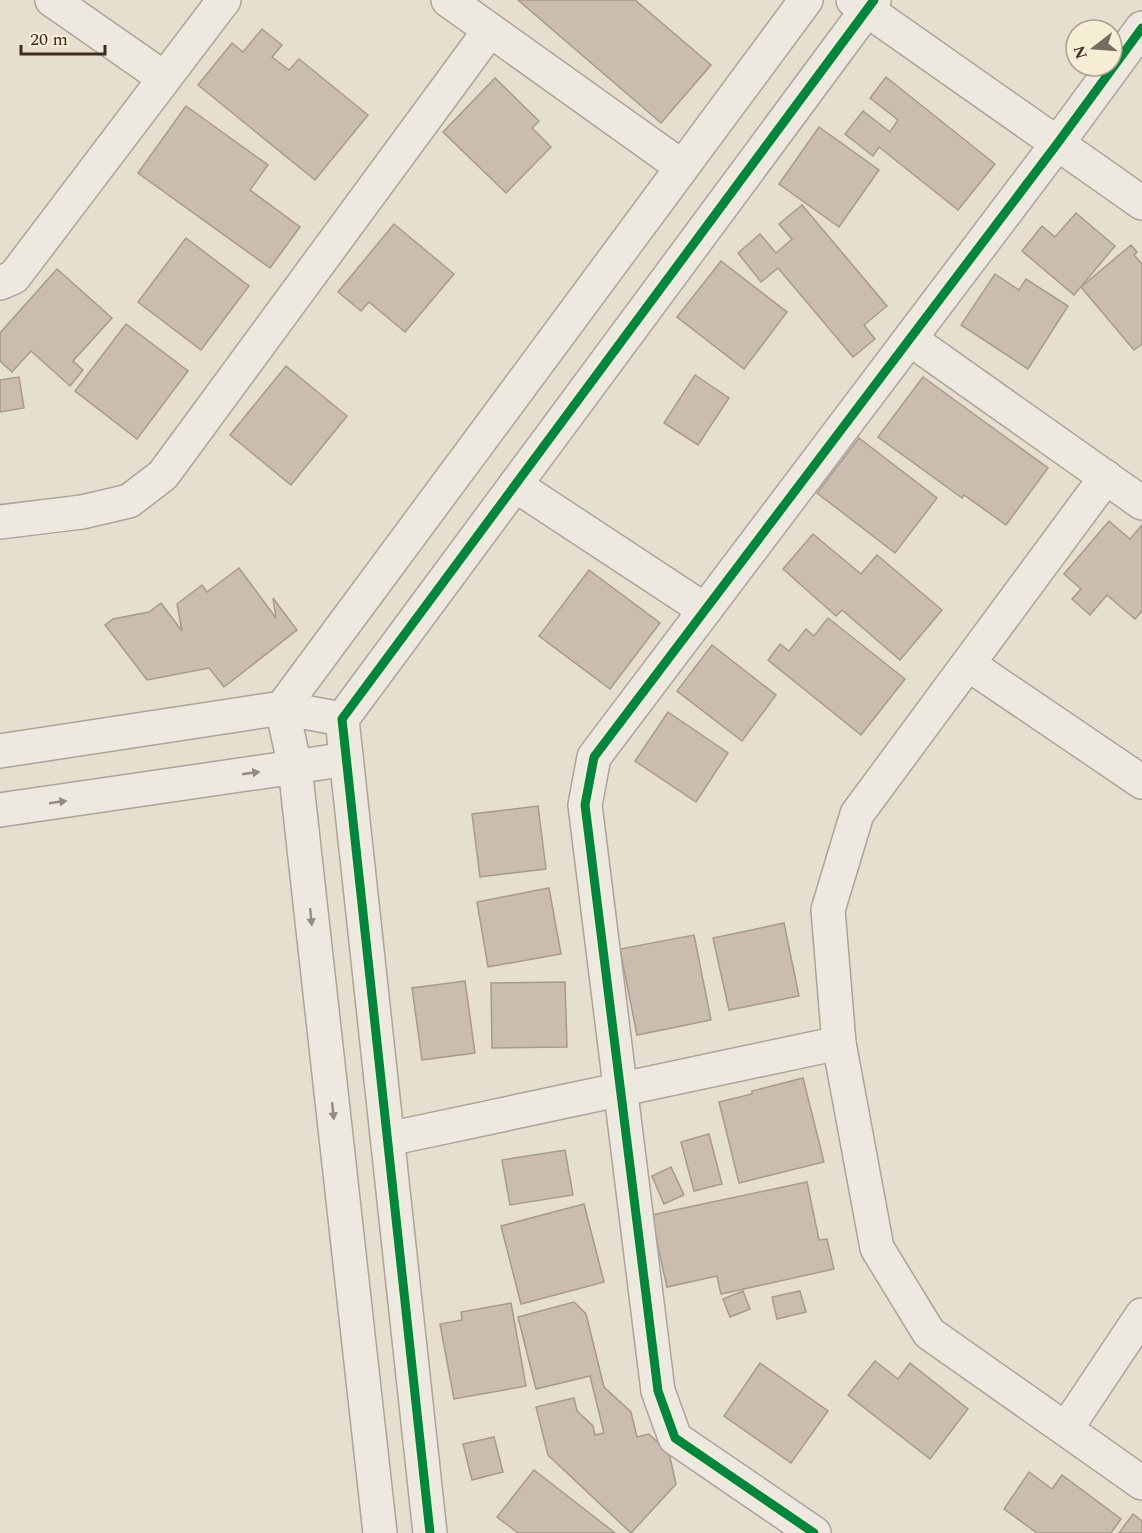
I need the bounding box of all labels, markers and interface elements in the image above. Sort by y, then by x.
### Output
scale bar [21,18,105,56]
north arrow [1064,18,1124,78]
text: 20 m [30,26,68,53]
text: N [1067,42,1094,62]
one-way arrow [241,769,260,778]
one-way arrow [48,797,67,806]
one-way arrow [306,907,316,926]
one-way arrow [328,1101,338,1120]

